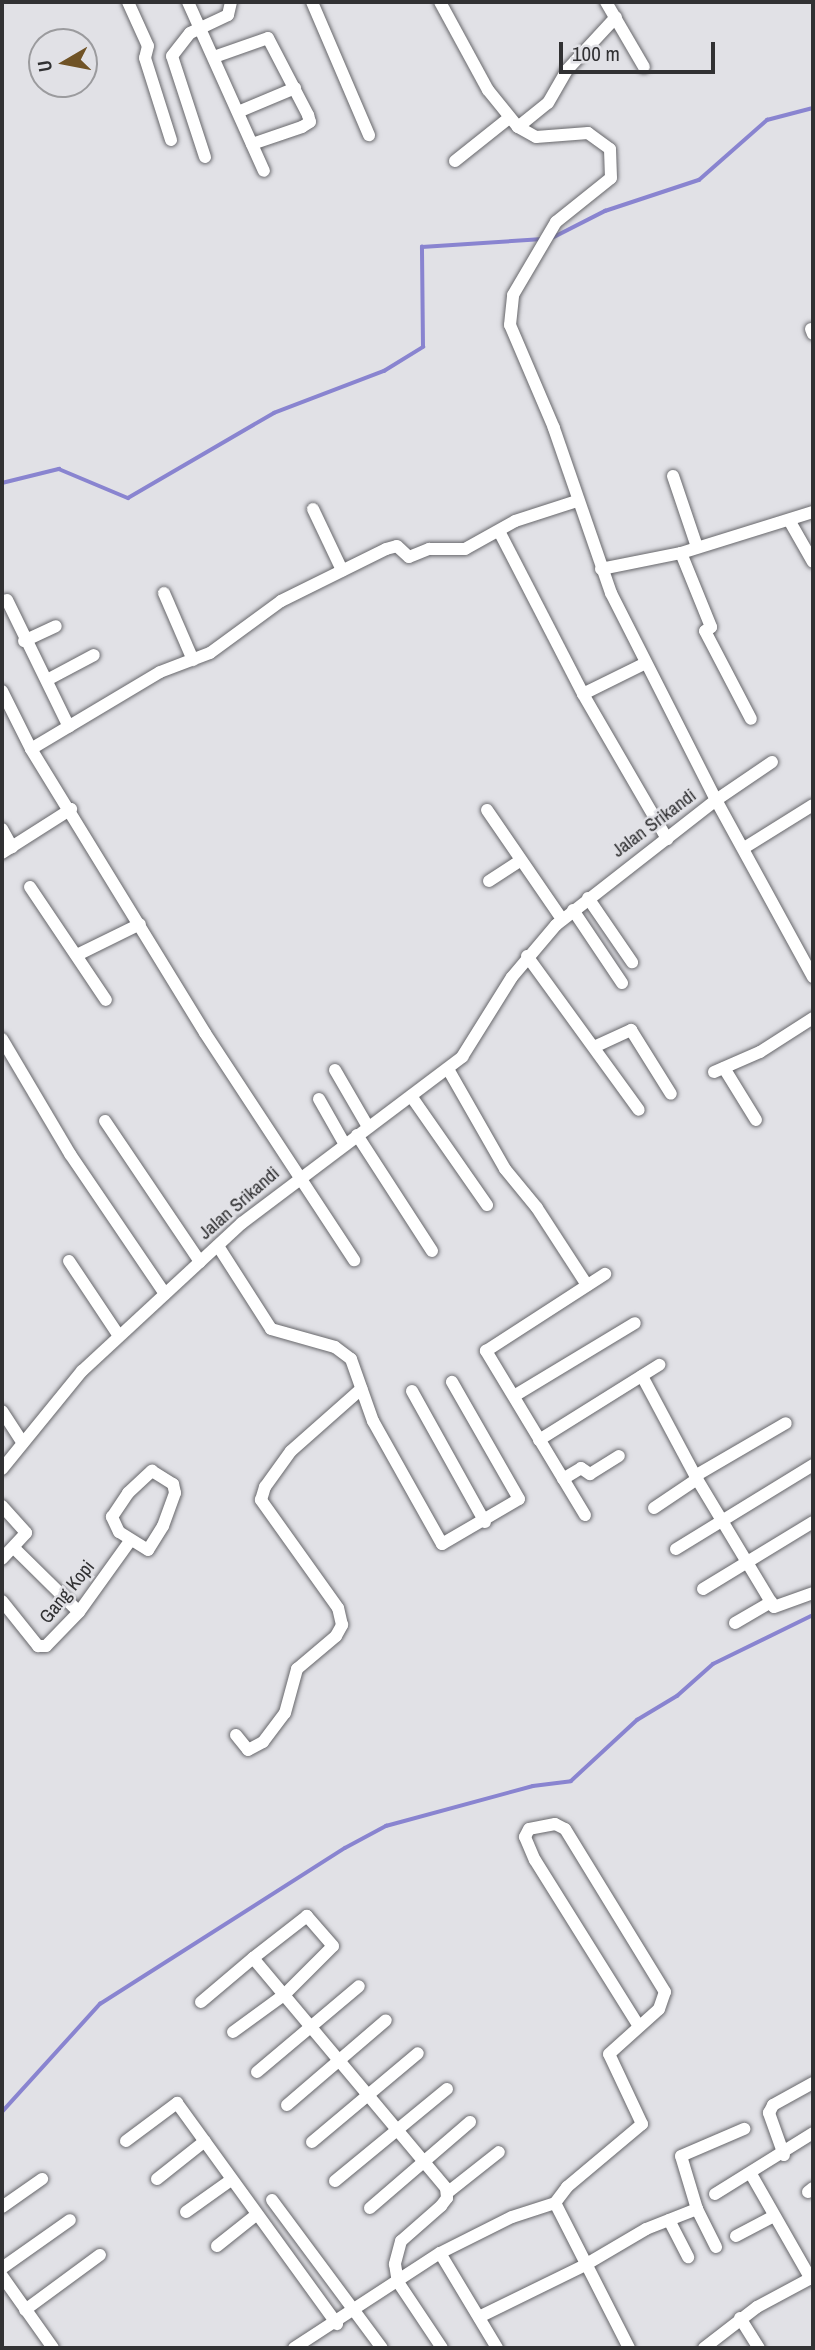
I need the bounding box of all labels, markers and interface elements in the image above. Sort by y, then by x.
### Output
north arrow [28,28,98,98]
scale bar [563,28,719,72]
text: 100 m [572,39,620,68]
text: U [31,59,58,74]
street label: Jalan Srikandi [607,784,701,862]
street label: Jalan Srikandi [194,1162,284,1244]
street label: Gang Kopi [35,1556,99,1628]

